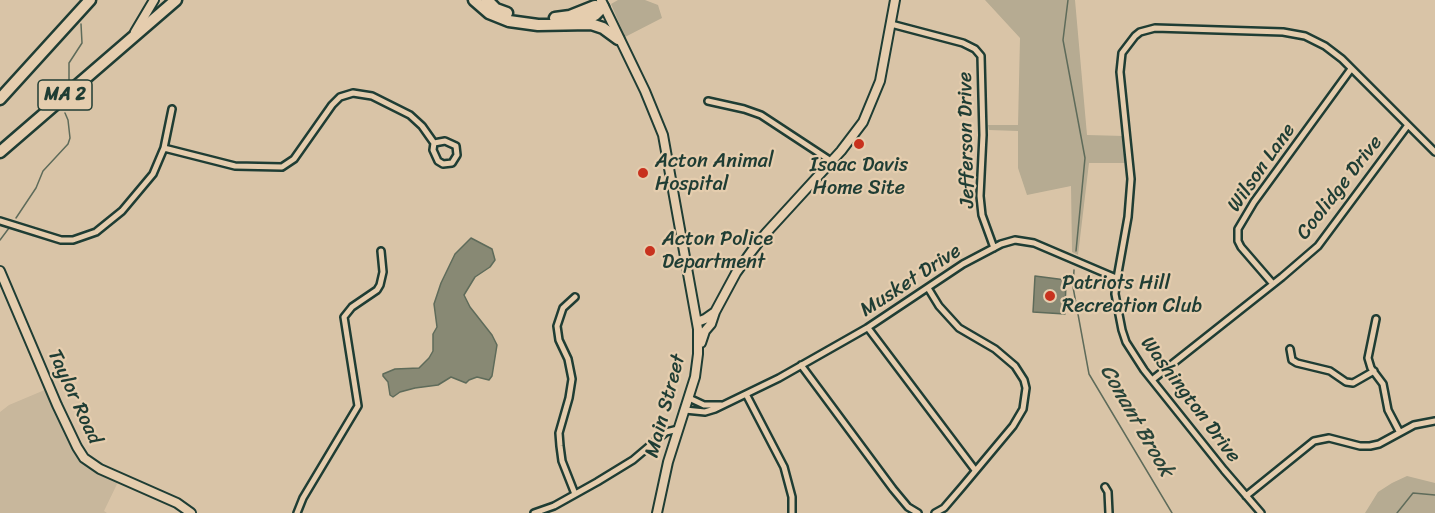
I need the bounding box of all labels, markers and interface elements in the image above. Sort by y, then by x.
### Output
street label: Jefferson Drive [954,72,980,208]
road number: MA 2 [38,80,92,110]
street label: Wilson Lane [1223,119,1301,217]
street label: Coolidge Drive [1292,131,1388,245]
marker: Isaac Davis Home Site [852,137,866,151]
place label: Acton Animal Hospital [655,150,774,197]
place label: Isaac Davis Home Site [810,154,908,201]
marker: Acton Animal Hospital [636,166,650,180]
place label: Acton Police Department [662,228,773,275]
street label: Musket Drive [856,239,966,323]
marker: Acton Police Department [643,244,657,258]
place label: Patriots Hill Recreation Club [1062,272,1202,319]
marker: Patriots Hill Recreation Club [1043,289,1057,303]
street label: Washington Drive [1135,332,1245,468]
street label: Taylor Road [42,346,106,448]
street label: Main Street [641,352,691,460]
water label: Conant Brook [1094,360,1178,482]

